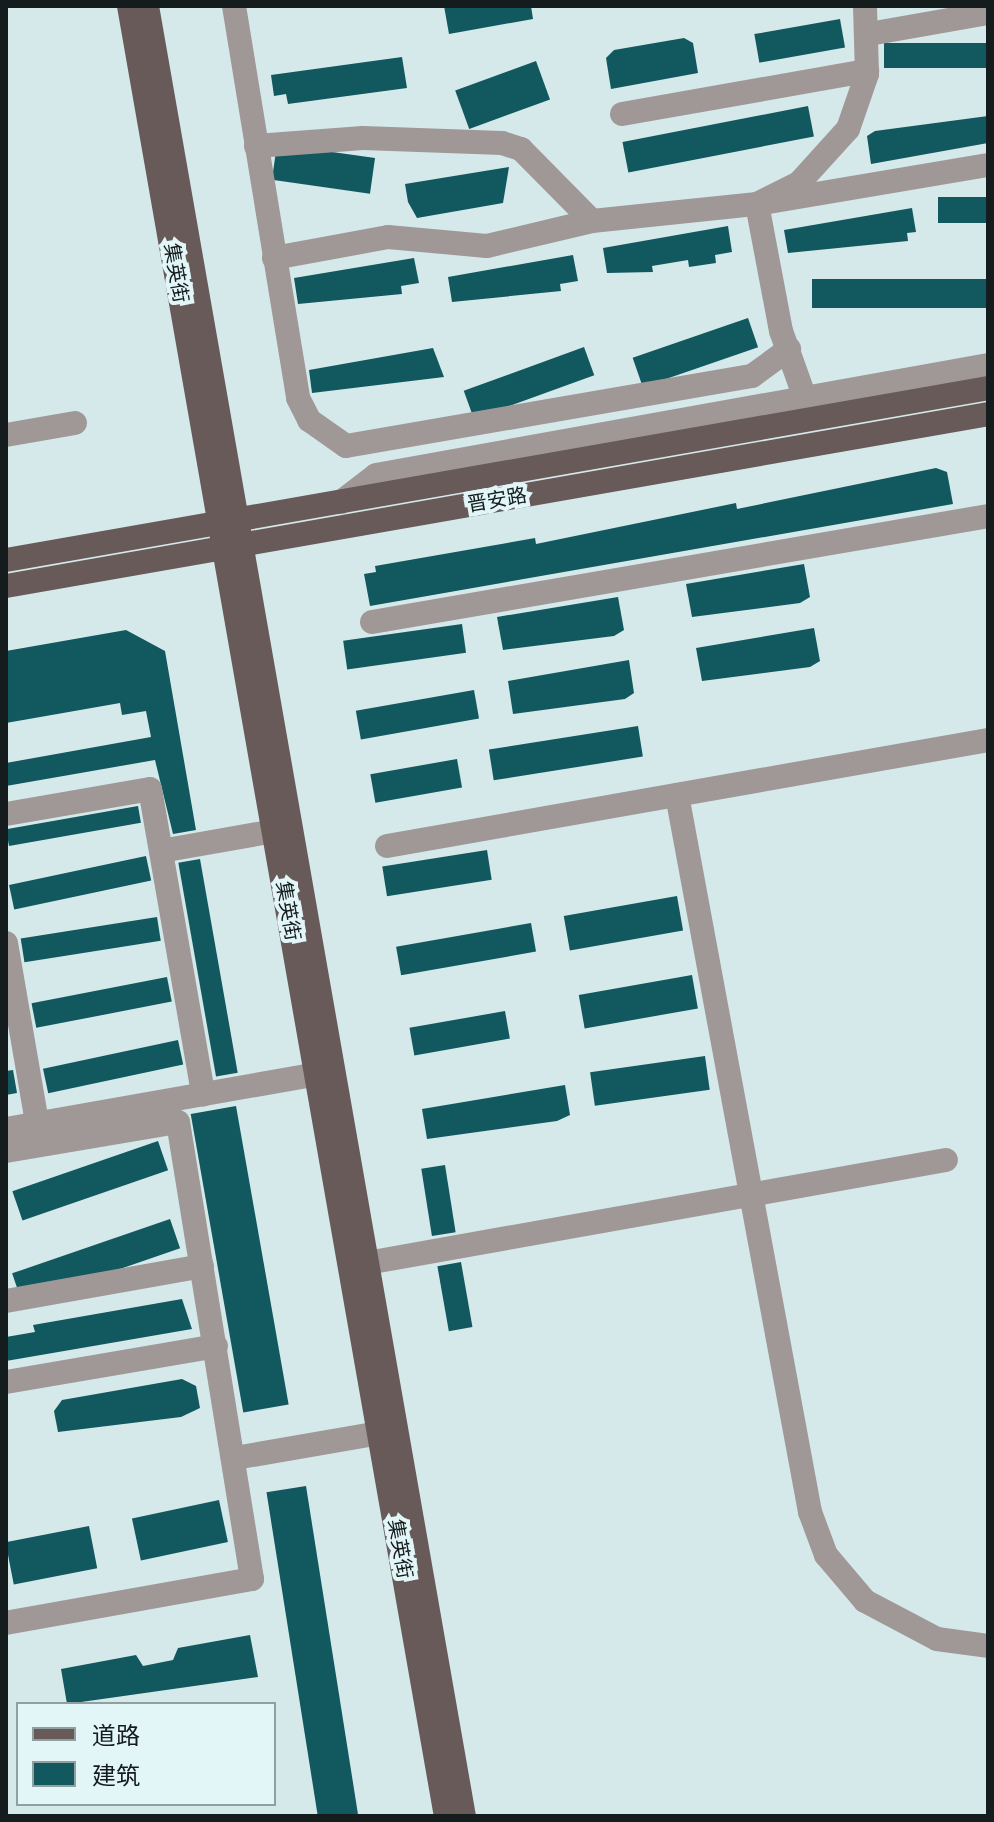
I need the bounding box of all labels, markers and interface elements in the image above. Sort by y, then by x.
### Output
street label: 集英街 [159,241,193,305]
street label: 晋安路 [465,483,529,517]
street label: 集英街 [271,879,305,943]
street label: 集英街 [383,1517,417,1581]
legend [16,1702,276,1806]
text: 道路 [92,1720,140,1752]
text: 建筑 [92,1760,140,1792]

